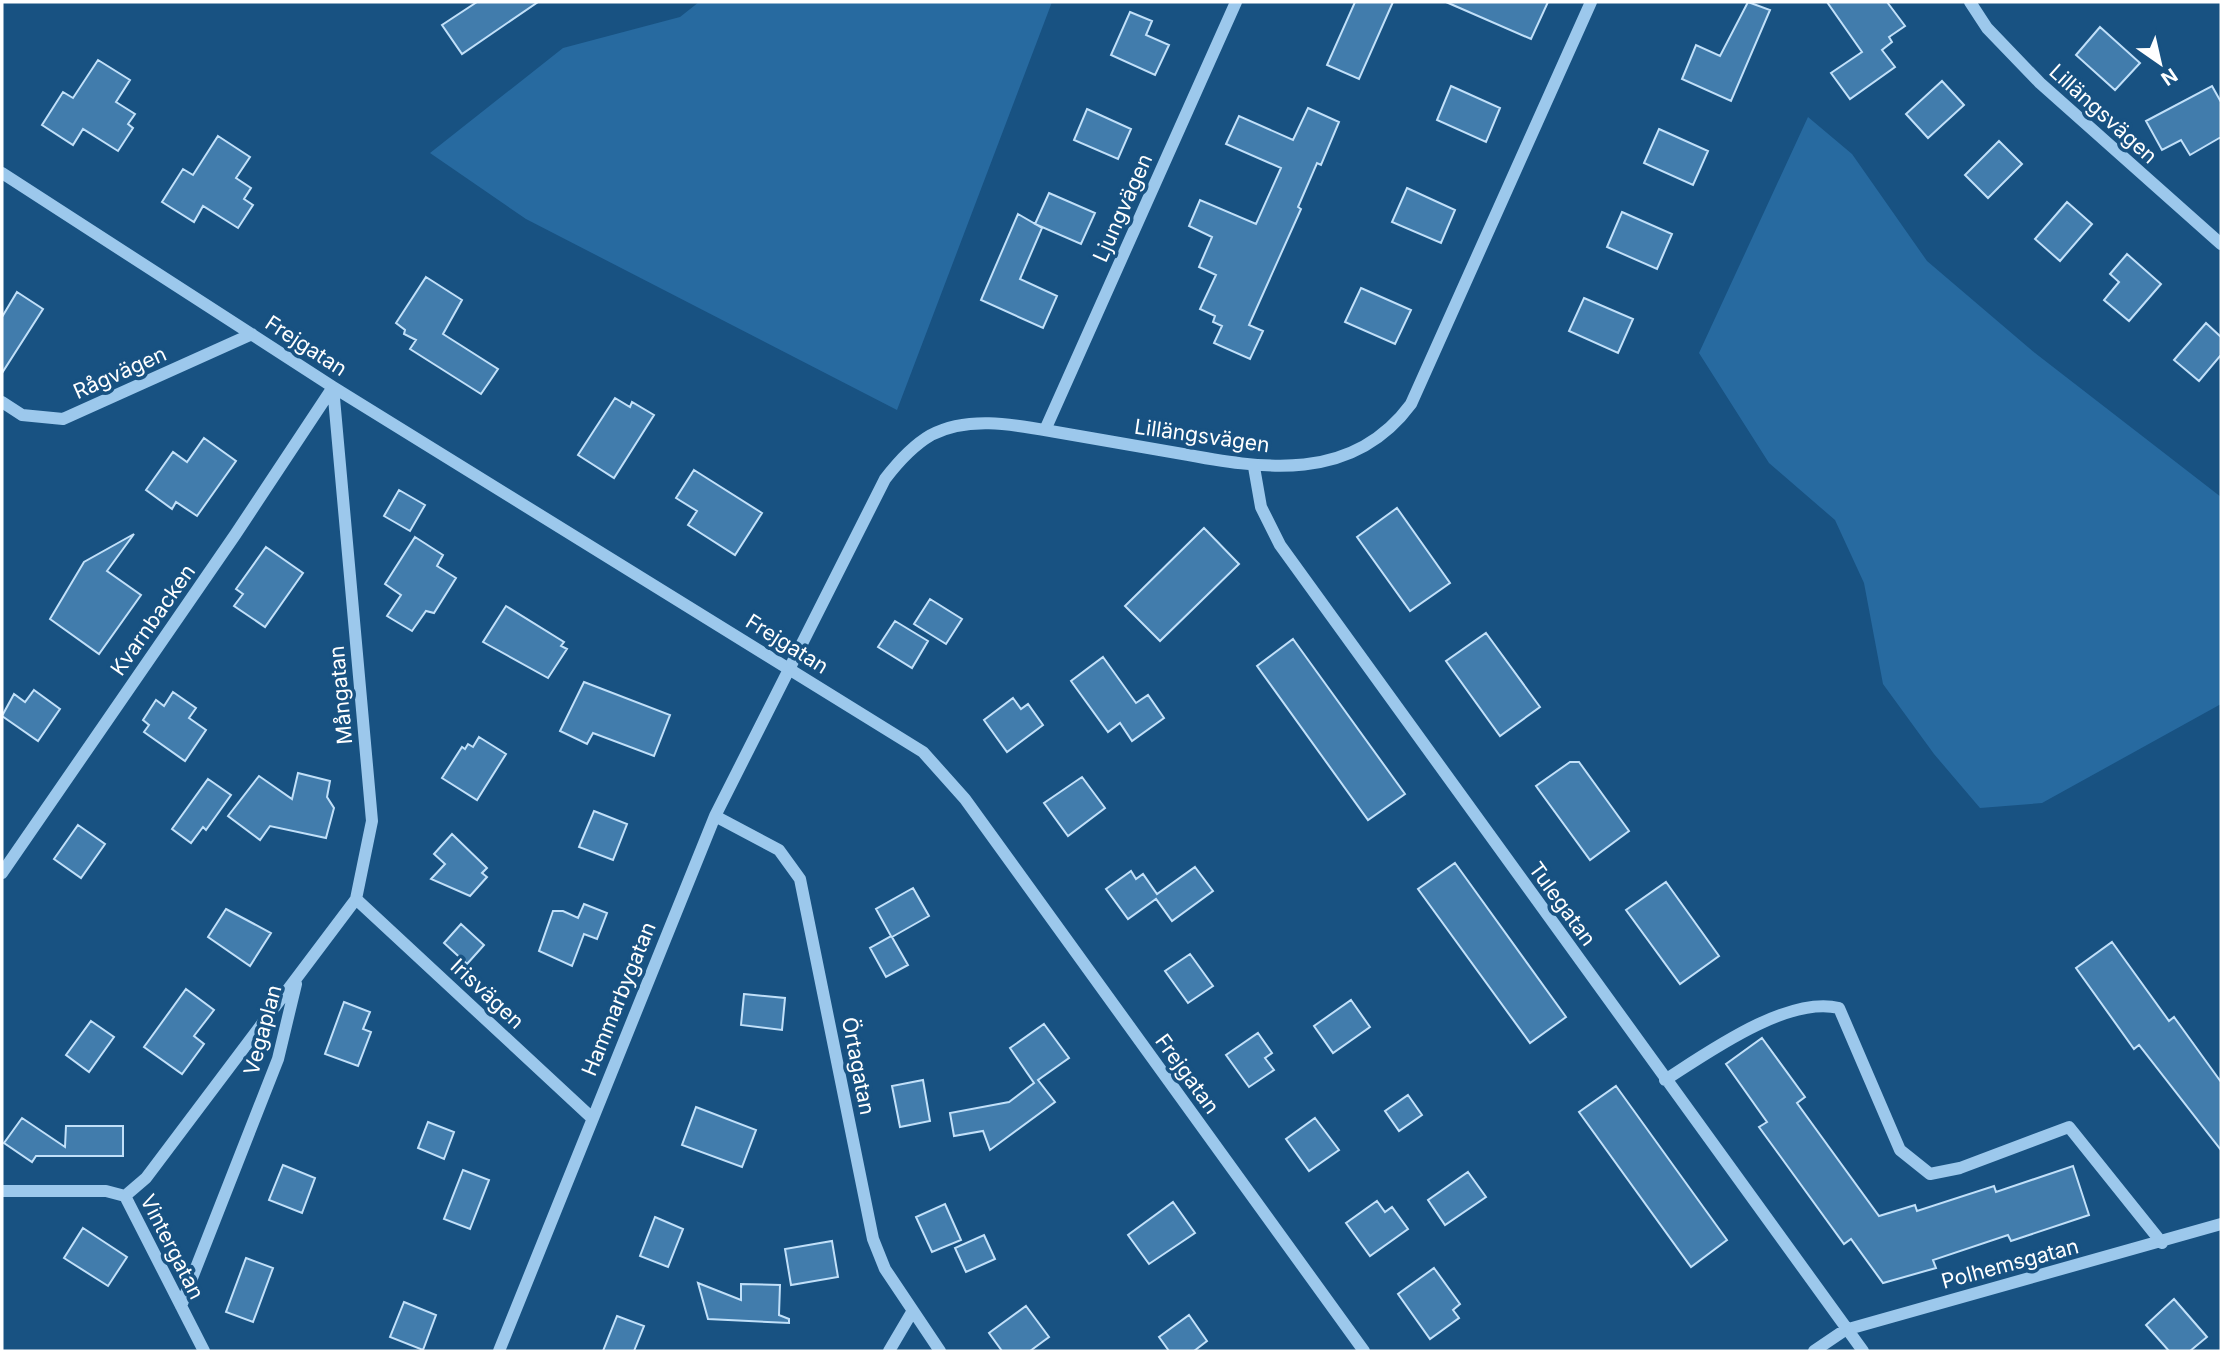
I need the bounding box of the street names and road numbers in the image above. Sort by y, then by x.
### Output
street label: Lillängsvägen [2044,59,2162,169]
street label: Ljungvägen [1088,150,1157,266]
street label: Frejgatan [261,310,352,381]
street label: Rågvägen [69,341,170,404]
street label: Lillängsvägen [1133,414,1271,457]
street label: Kvarnbacken [105,559,200,680]
street label: Frejgatan [741,608,833,679]
street label: Mångatan [324,645,357,745]
street label: Tulegatan [1524,857,1601,951]
street label: Hammarbygatan [576,918,661,1079]
street label: Irisvägen [446,953,529,1034]
street label: Vegaplan [238,982,287,1078]
street label: Örtagatan [837,1015,880,1117]
street label: Frejgatan [1150,1029,1225,1118]
street label: Vintergatan [135,1190,210,1303]
street label: Polhemsgatan [1939,1233,2081,1294]

